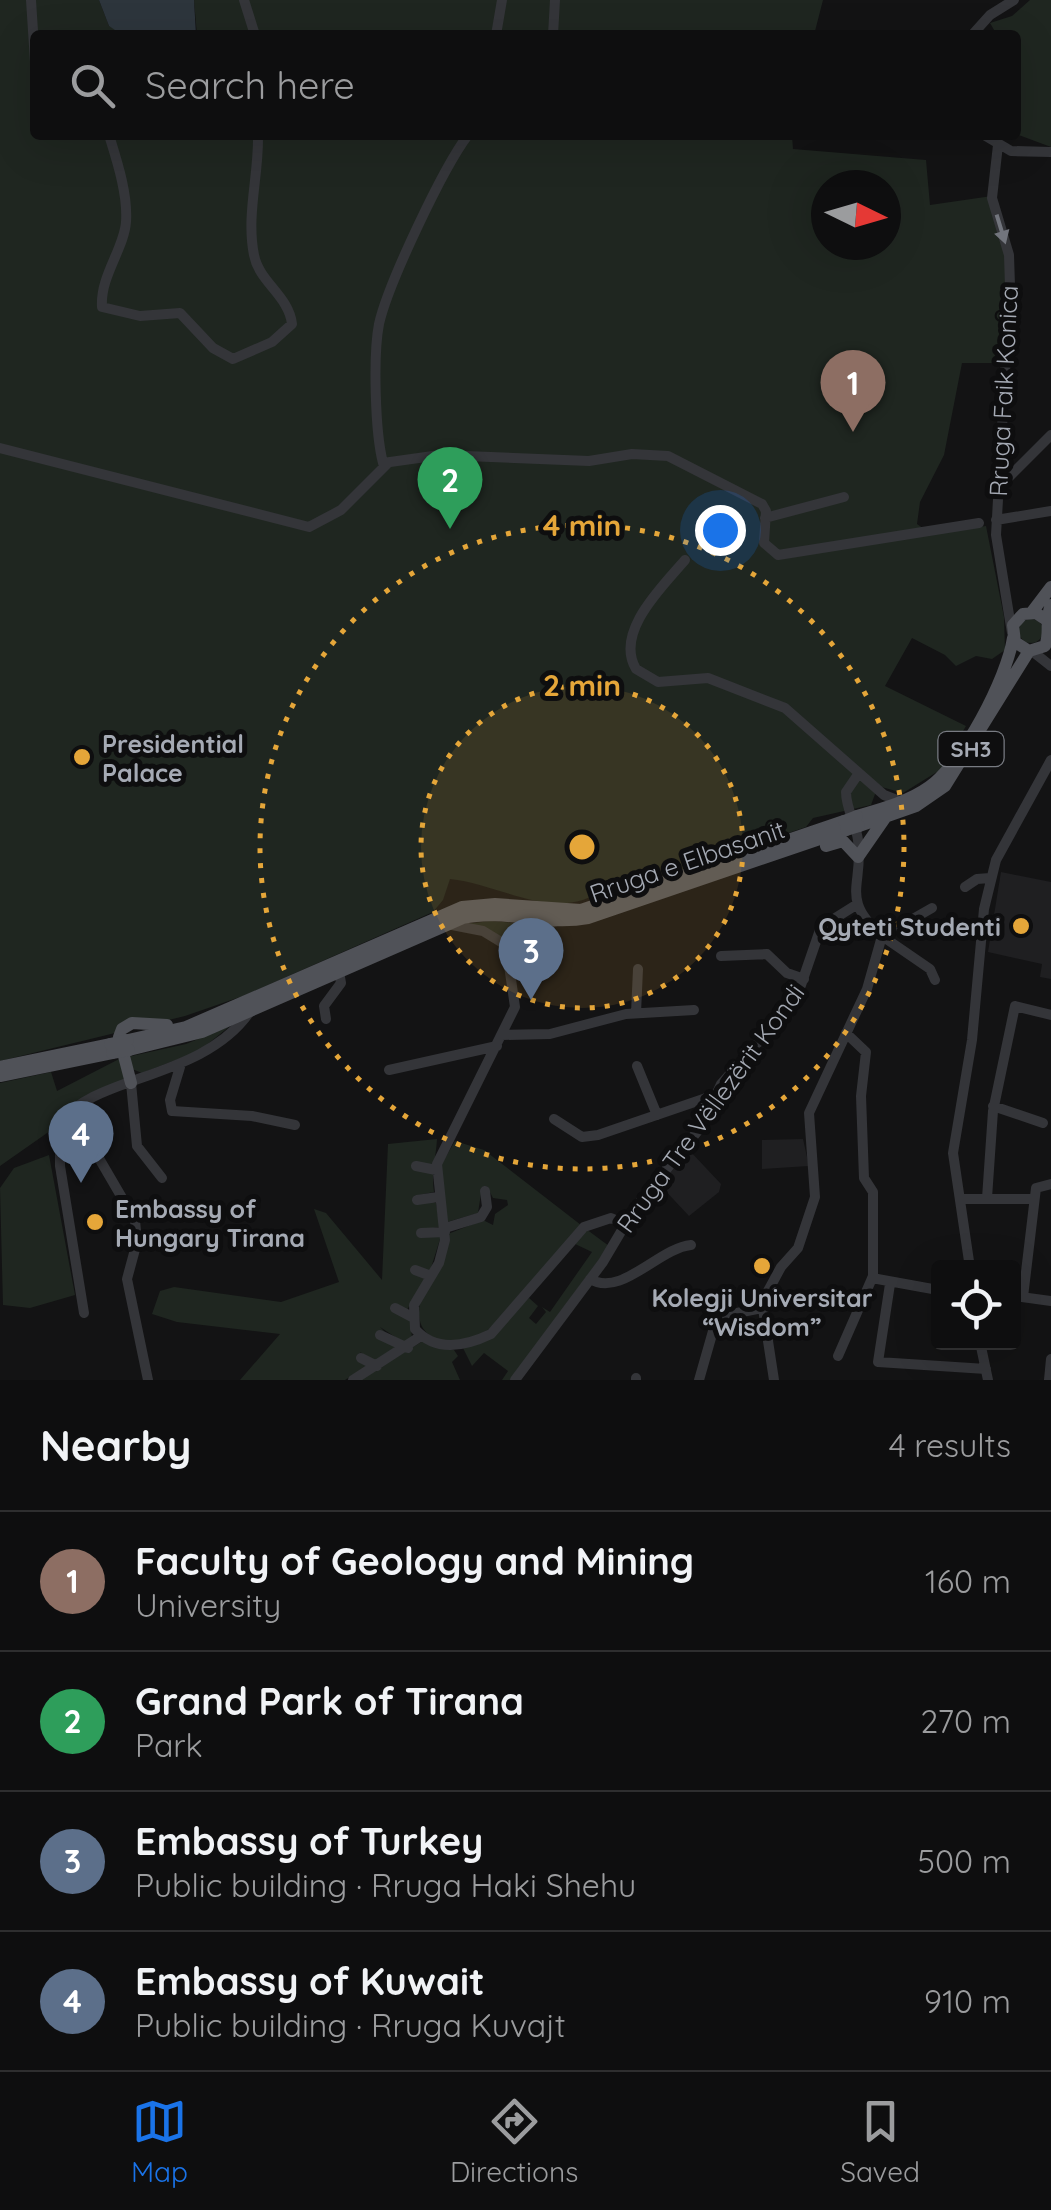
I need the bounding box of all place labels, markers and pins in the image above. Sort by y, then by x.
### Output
pin: 1 [820,350,886,432]
pin: 2 [418,446,482,529]
place label: Presidential Palace [102,728,244,788]
marker: Presidential Palace [71,746,93,768]
centre of rings [564,829,600,865]
place label: Qyteti Studenti [818,911,1001,942]
marker: Qyteti Studenti [1010,915,1032,937]
pin: 3 [498,918,564,1000]
pin: 4 [48,1100,114,1183]
place label: Embassy of Hungary Tirana [115,1193,305,1253]
marker: Embassy of Hungary Tirana [84,1211,106,1233]
marker: Kolegji Universitar “Wisdom” [751,1255,773,1277]
place label: Kolegji Universitar “Wisdom” [651,1282,873,1342]

